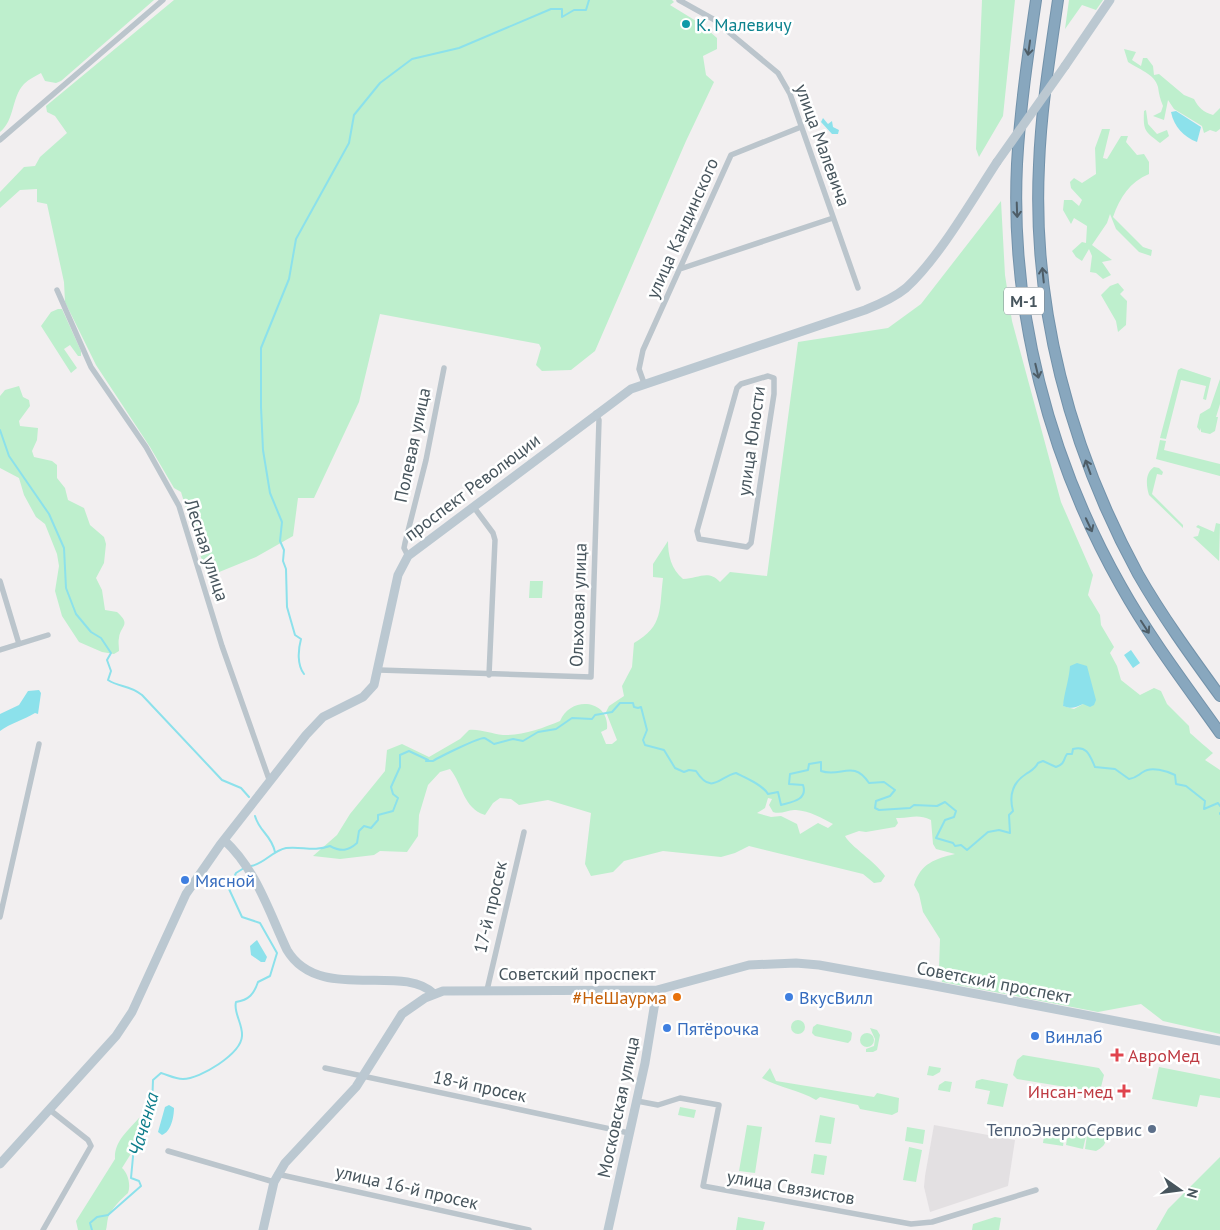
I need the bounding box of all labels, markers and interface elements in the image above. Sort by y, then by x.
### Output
place label: К. Малевичу [696,13,792,36]
marker: К. Малевичу [680,18,692,30]
one-way arrow [1024,40,1034,56]
street label: улица Малевича [790,81,856,209]
street label: улица Кандинского [641,154,723,302]
one-way arrow [1013,202,1022,218]
one-way arrow [1038,267,1048,283]
road number: М-1 [1004,288,1044,314]
one-way arrow [1033,363,1042,379]
street label: улица Юности [732,384,770,498]
street label: Полевая улица [389,386,435,504]
street label: проспект Революции [399,428,545,546]
one-way arrow [1083,460,1092,475]
street label: Лесная улица [179,495,234,604]
one-way arrow [1085,517,1094,532]
street label: Ольховая улица [564,543,592,667]
one-way arrow [1141,619,1151,633]
street label: 17-й просек [468,858,512,955]
place label: Мясной [195,869,255,892]
marker: Мясной [179,874,191,886]
street label: Советский проспект [915,956,1074,1008]
street label: Советский проспект [498,962,656,985]
place label: #НеШаурма [573,986,667,1009]
place label: ВкусВилл [799,986,873,1009]
marker: #НеШаурма [671,991,683,1003]
marker: ВкусВилл [783,991,795,1003]
place label: Пятёрочка [677,1017,759,1040]
marker: Пятёрочка [661,1022,673,1034]
place label: Винлаб [1045,1025,1103,1048]
marker: Винлаб [1029,1030,1041,1042]
street label: Московская улица [592,1034,644,1180]
place label: АвроМед [1128,1044,1200,1067]
marker: АвроМед [1110,1048,1124,1062]
street label: 18-й просек [431,1065,529,1107]
place label: Инсан-мед [1028,1080,1113,1103]
marker: Инсан-мед [1117,1084,1131,1098]
water label: Чаченка [122,1089,164,1159]
place label: ТеплоЭнергоСервис [986,1118,1142,1141]
marker: ТеплоЭнергоСервис [1146,1123,1158,1135]
street label: улица 16-й просек [333,1159,481,1215]
street label: улица Связистов [725,1164,857,1210]
north arrow [1155,1165,1205,1215]
text: N [1183,1187,1202,1200]

